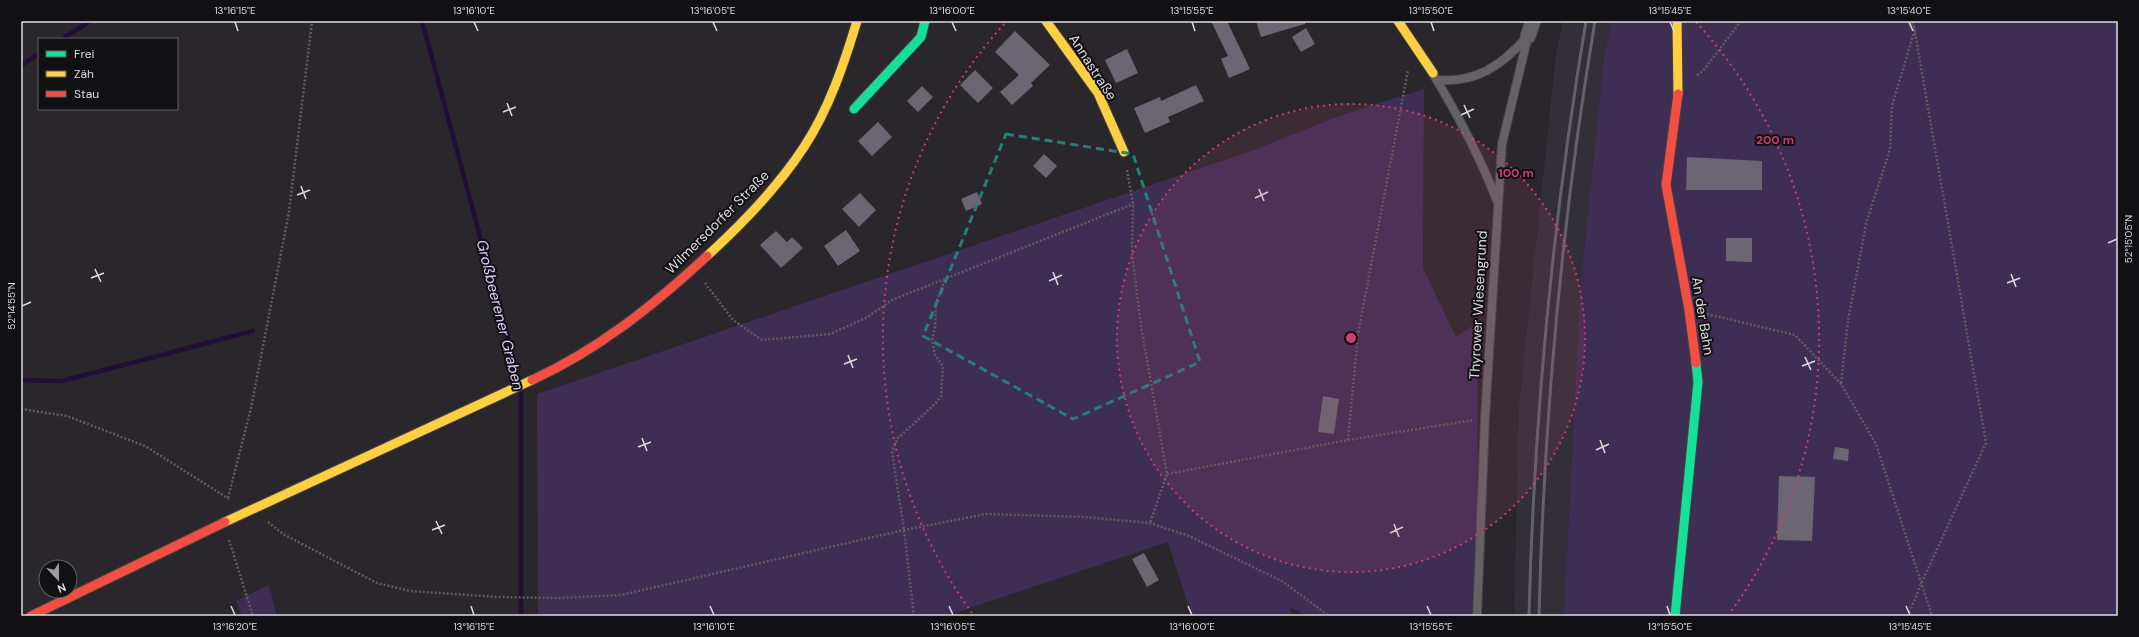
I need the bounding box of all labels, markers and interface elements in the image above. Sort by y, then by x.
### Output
text: 13°16'15"E [214,4,256,17]
text: 13°16'10"E [453,4,495,17]
text: 13°16'05"E [691,4,736,17]
text: 13°16'00"E [929,4,975,17]
text: 13°15'55"E [1170,4,1214,17]
text: 13°15'50"E [1409,4,1453,17]
text: 13°15'45"E [1648,4,1692,17]
text: 13°15'40"E [1887,4,1931,17]
street label: Annastraße [1065,31,1121,103]
legend [38,38,178,110]
text: Frei [74,46,94,62]
text: Zäh [74,66,94,82]
text: Stau [74,86,99,102]
text: 200 m [1756,132,1794,148]
text: 100 m [1498,165,1534,181]
street label: Wilmersdorfer Straße [661,166,773,278]
text: 52°15'05"N [2122,215,2135,263]
street label: Thyrower Wiesengrund [1465,230,1491,380]
water label: Großbeerener Graben [472,238,528,393]
street label: An der Bahn [1688,276,1718,356]
text: 52°14'55"N [5,282,18,330]
centre of rings [1344,331,1358,345]
north arrow [38,559,78,599]
text: N [55,580,68,596]
text: 13°16'20"E [213,620,258,633]
text: 13°16'15"E [453,620,495,633]
text: 13°16'10"E [693,620,735,633]
text: 13°16'05"E [931,620,976,633]
text: 13°16'00"E [1169,620,1215,633]
text: 13°15'55"E [1409,620,1453,633]
text: 13°15'50"E [1648,620,1692,633]
text: 13°15'45"E [1888,620,1932,633]

